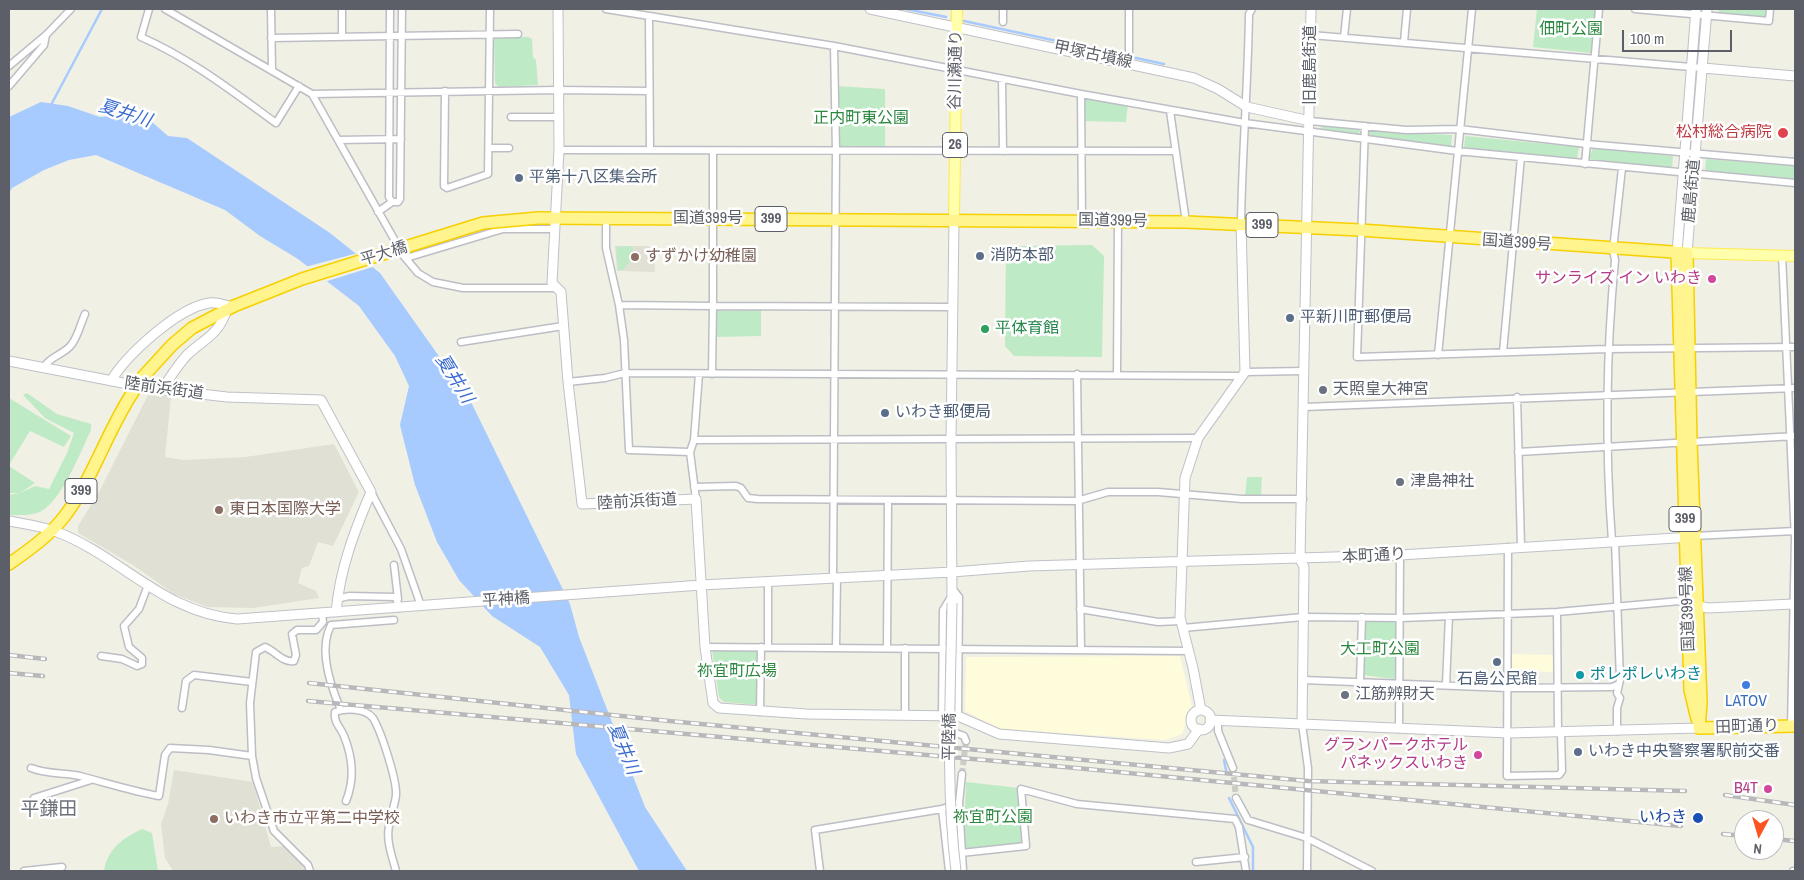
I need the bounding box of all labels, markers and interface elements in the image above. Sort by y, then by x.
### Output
park label: 佃町公園 [1539,20,1603,40]
scale bar [1624,20,1734,52]
street label: 旧鹿島街道 [1301,25,1321,105]
text: 100 m [1630,28,1664,49]
street label: 谷川瀬通り [946,30,966,110]
street label: 甲塚古墳線 [1052,37,1134,73]
water label: 夏井川 [96,95,154,133]
park label: 正内町東公園 [813,109,909,129]
place label: 松村総合病院 [1676,123,1772,143]
marker: 松村総合病院 [1776,126,1790,140]
road number: 26 [942,132,968,158]
street label: 鹿島街道 [1680,158,1704,224]
place label: 平第十八区集会所 [529,168,657,188]
marker: 平第十八区集会所 [513,172,525,184]
road number: 399 [755,206,787,232]
street label: 国道399号 [673,209,743,229]
street label: 国道399号 [1078,211,1148,231]
road number: 399 [1246,212,1278,238]
street label: 国道399号 [1481,231,1553,255]
street label: 平大橋 [358,238,410,270]
place label: 消防本部 [990,246,1054,266]
place label: すずかけ幼稚園 [645,247,757,267]
marker: 消防本部 [974,250,986,262]
marker: すずかけ幼稚園 [629,251,641,263]
place label: サンライズ イン いわき [1535,269,1702,289]
marker: サンライズ イン いわき [1706,273,1718,285]
place label: 平新川町郵便局 [1300,308,1412,328]
marker: 平新川町郵便局 [1284,312,1296,324]
place label: 平体育館 [995,319,1059,339]
marker: 平体育館 [979,323,991,335]
water label: 夏井川 [431,350,477,408]
street label: 陸前浜街道 [123,374,205,404]
place label: 天照皇大神宮 [1333,380,1429,400]
marker: 天照皇大神宮 [1317,384,1329,396]
place label: いわき郵便局 [895,403,991,423]
marker: いわき郵便局 [879,407,891,419]
place label: 津島神社 [1410,472,1474,492]
marker: 津島神社 [1394,476,1406,488]
road number: 399 [65,478,97,504]
street label: 陸前浜街道 [597,490,677,514]
place label: 東日本国際大学 [229,500,341,520]
marker: 東日本国際大学 [213,504,225,516]
road number: 399 [1669,506,1701,532]
street label: 本町通り [1342,545,1406,567]
street label: 国道399号線 [1677,566,1699,652]
street label: 平神橋 [481,589,531,611]
park label: 大工町公園 [1340,640,1420,660]
marker: 石島公民館 [1491,656,1503,668]
park label: 祢宜町広場 [697,662,777,682]
place label: ポレポレいわき [1590,665,1702,685]
marker: ポレポレいわき [1574,669,1586,681]
place label: 石島公民館 [1457,670,1537,690]
marker: LATOV [1740,679,1752,691]
place label: 江筋辨財天 [1355,685,1435,705]
marker: 江筋辨財天 [1339,689,1351,701]
place label: LATOV [1725,692,1767,712]
street label: 平陸橋 [940,713,960,761]
street label: 田町通り [1715,716,1779,738]
water label: 夏井川 [603,720,643,778]
place label: グランパークホテル パネックスいわき [1324,736,1468,774]
place label: いわき中央警察署駅前交番 [1588,742,1780,762]
marker: いわき中央警察署駅前交番 [1572,746,1584,758]
marker: グランパークホテル パネックスいわき [1472,749,1484,761]
place label: B4T [1734,779,1758,799]
marker: B4T [1762,783,1774,795]
district label: 平鎌田 [21,799,77,821]
park label: 祢宜町公園 [953,808,1033,828]
place label: いわき [1639,808,1687,828]
place label: いわき市立平第二中学校 [224,809,400,829]
north arrow [1734,810,1784,860]
marker: いわき [1691,811,1705,825]
marker: いわき市立平第二中学校 [208,813,220,825]
text: N [1752,840,1763,858]

